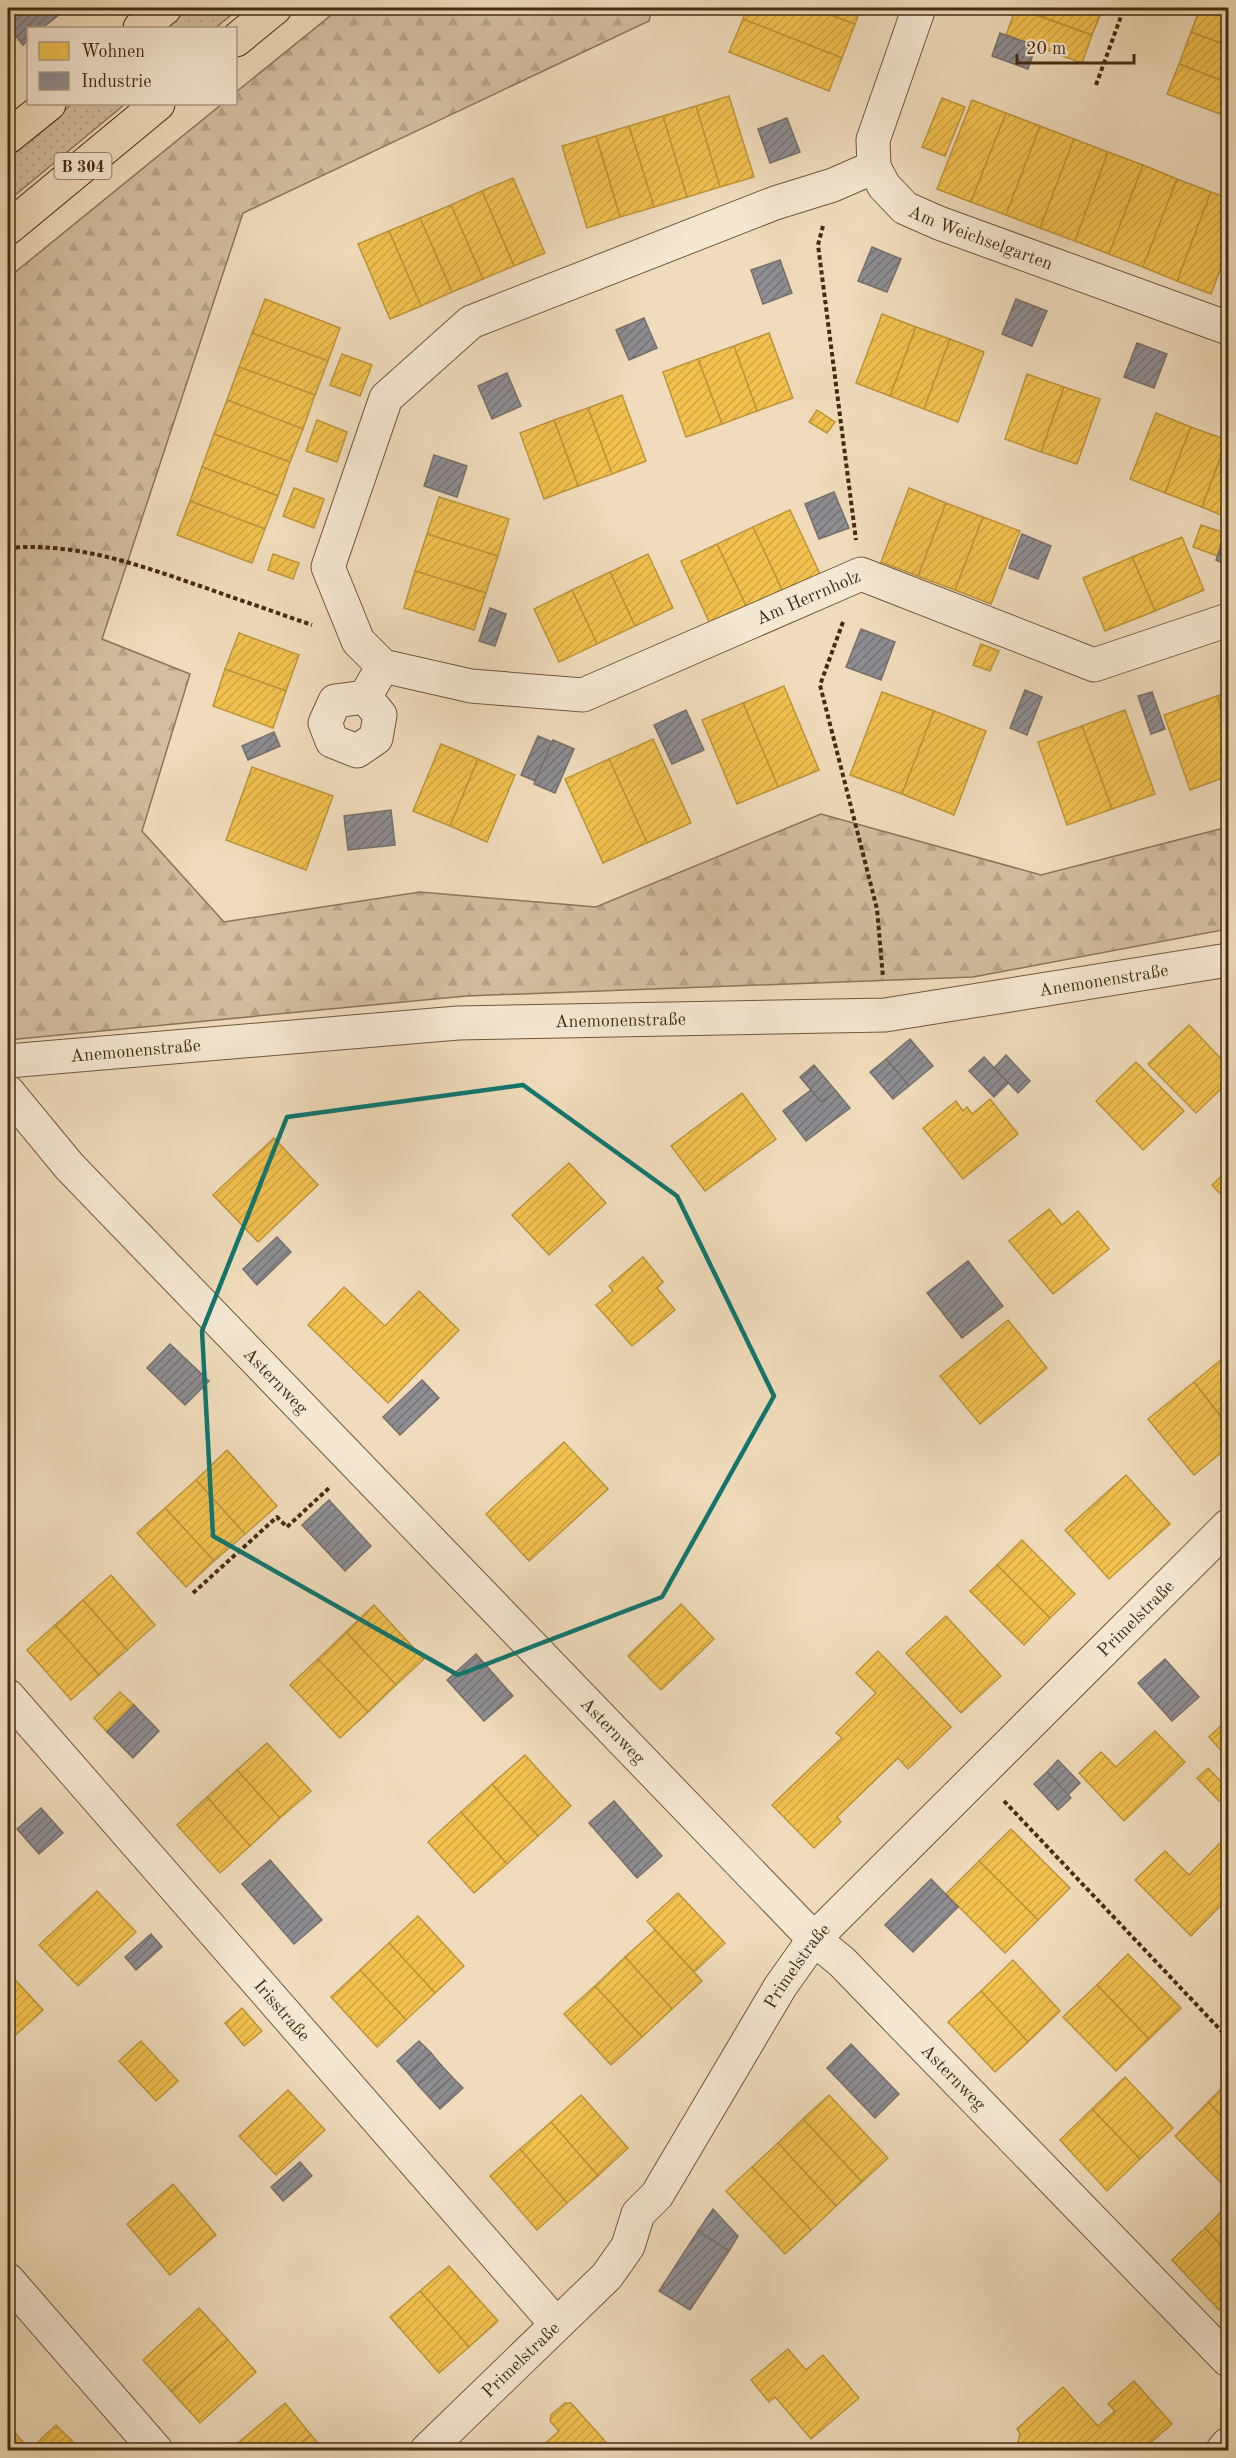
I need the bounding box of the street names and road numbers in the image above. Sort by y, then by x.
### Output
road number: B 304 [54,153,112,179]
street label: Am Weichselgarten [905,203,1055,274]
street label: Am Herrnholz [754,567,863,628]
street label: Anemonenstraße [1038,962,1170,1000]
street label: Anemonenstraße [555,1011,686,1031]
street label: Anemonenstraße [70,1037,202,1066]
street label: Asternweg [239,1345,311,1418]
street label: Primelstraße [1094,1577,1178,1661]
street label: Asternweg [577,1695,648,1768]
street label: Primelstraße [761,1920,834,2012]
street label: Irisstraße [250,1977,313,2045]
street label: Asternweg [917,2041,989,2115]
street label: Primelstraße [479,2319,563,2402]

